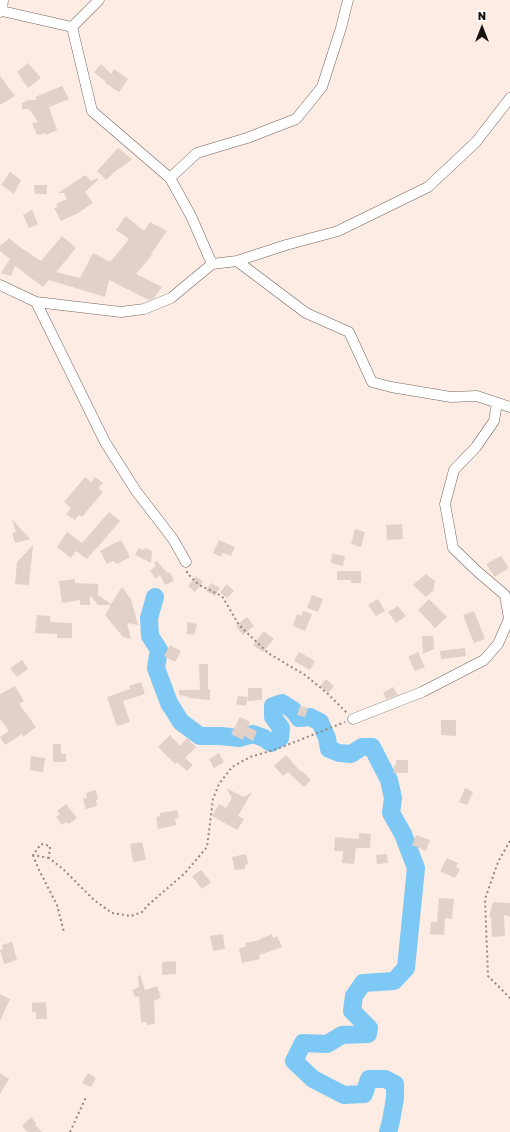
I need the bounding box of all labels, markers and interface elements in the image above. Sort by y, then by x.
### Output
north arrow [462,8,502,48]
text: N [478,9,486,22]

